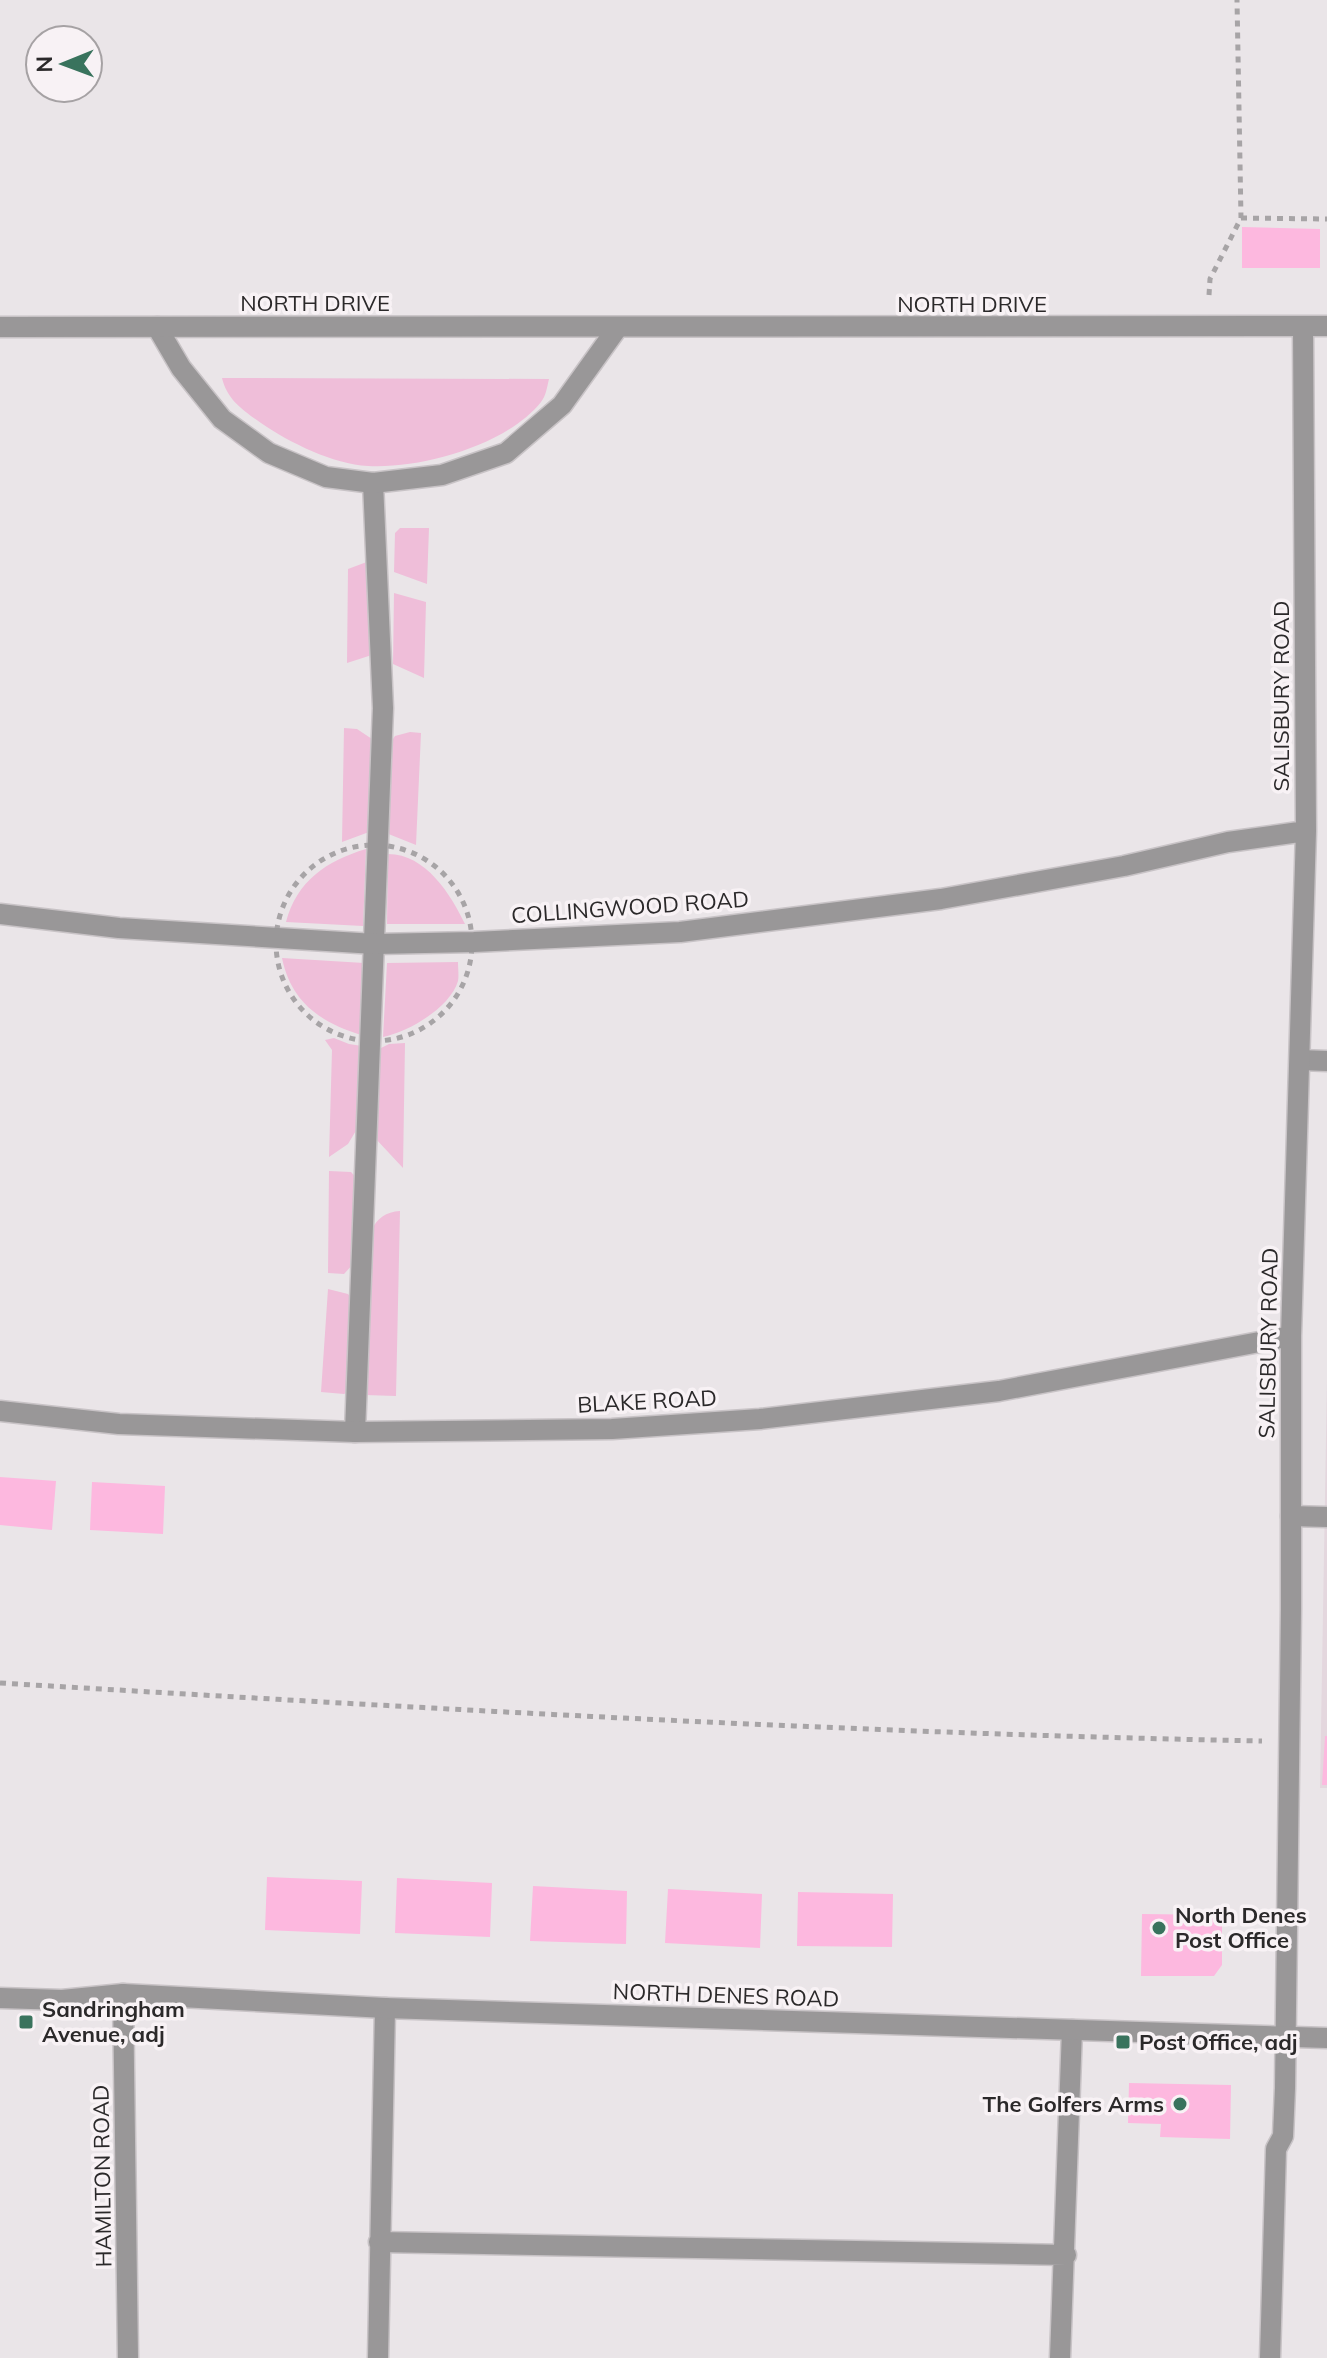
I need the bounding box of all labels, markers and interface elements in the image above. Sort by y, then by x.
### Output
north arrow [24,24,104,104]
text: N [30,56,58,73]
street label: NORTH DRIVE [240,289,390,317]
street label: NORTH DRIVE [897,290,1047,318]
street label: SALISBURY ROAD [1267,601,1295,791]
street label: COLLINGWOOD ROAD [510,885,750,929]
street label: SALISBURY ROAD [1252,1247,1284,1439]
street label: BLAKE ROAD [576,1383,718,1419]
place label: North Denes Post Office [1175,1901,1307,1954]
marker: North Denes Post Office [1150,1919,1168,1937]
street label: NORTH DENES ROAD [612,1977,840,2013]
place label: Sandringham Avenue, adj [42,1995,185,2048]
marker: Sandringham Avenue, adj [17,2013,35,2031]
place label: Post Office, adj [1139,2028,1298,2056]
marker: Post Office, adj [1114,2033,1132,2051]
street label: HAMILTON ROAD [86,2084,118,2268]
place label: The Golfers Arms [983,2090,1164,2118]
marker: The Golfers Arms [1171,2095,1189,2113]

